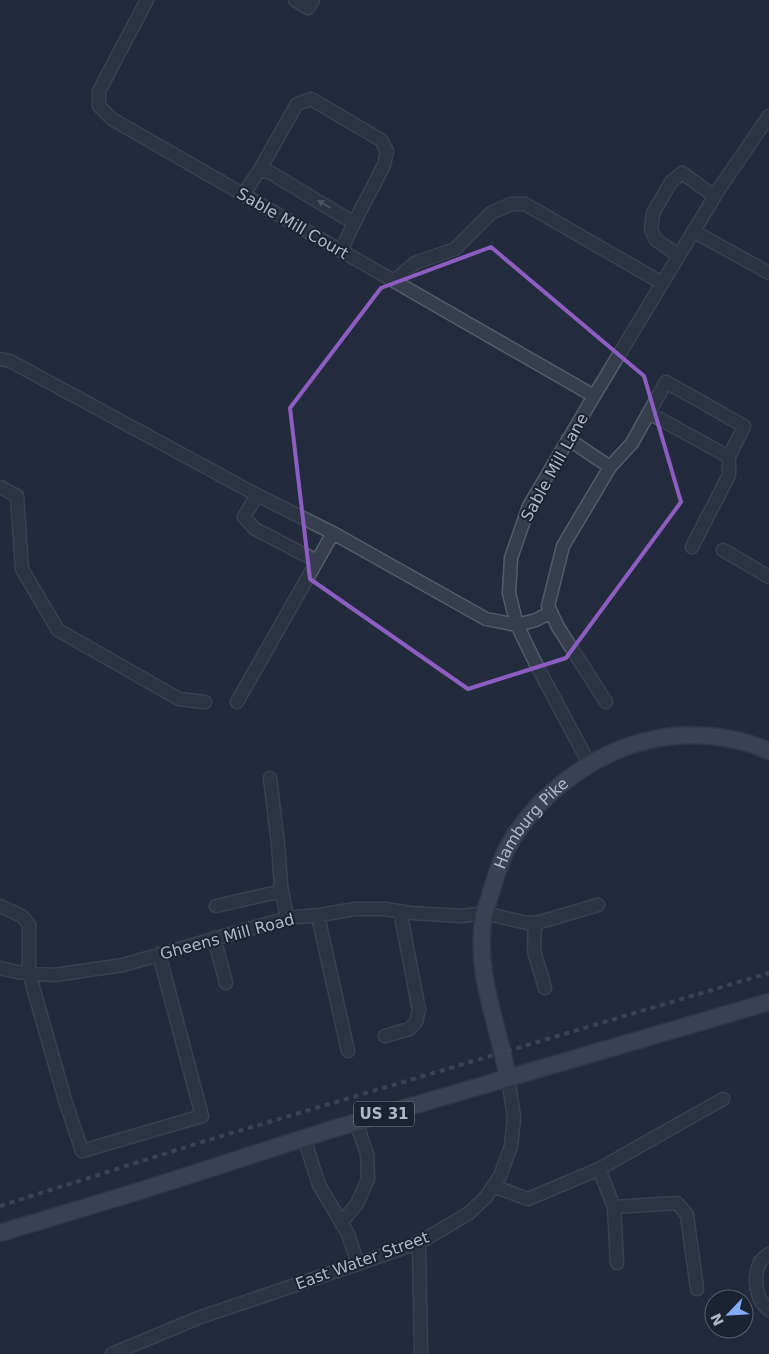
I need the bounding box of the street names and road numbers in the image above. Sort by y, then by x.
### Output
street label: Sable Mill Court [234,184,352,263]
street label: Sable Mill Lane [517,410,592,525]
street label: Hamburg Pike [490,774,572,872]
street label: Gheens Mill Road [158,909,296,964]
road number: US 31 [354,1102,414,1126]
street label: East Water Street [293,1227,431,1293]

